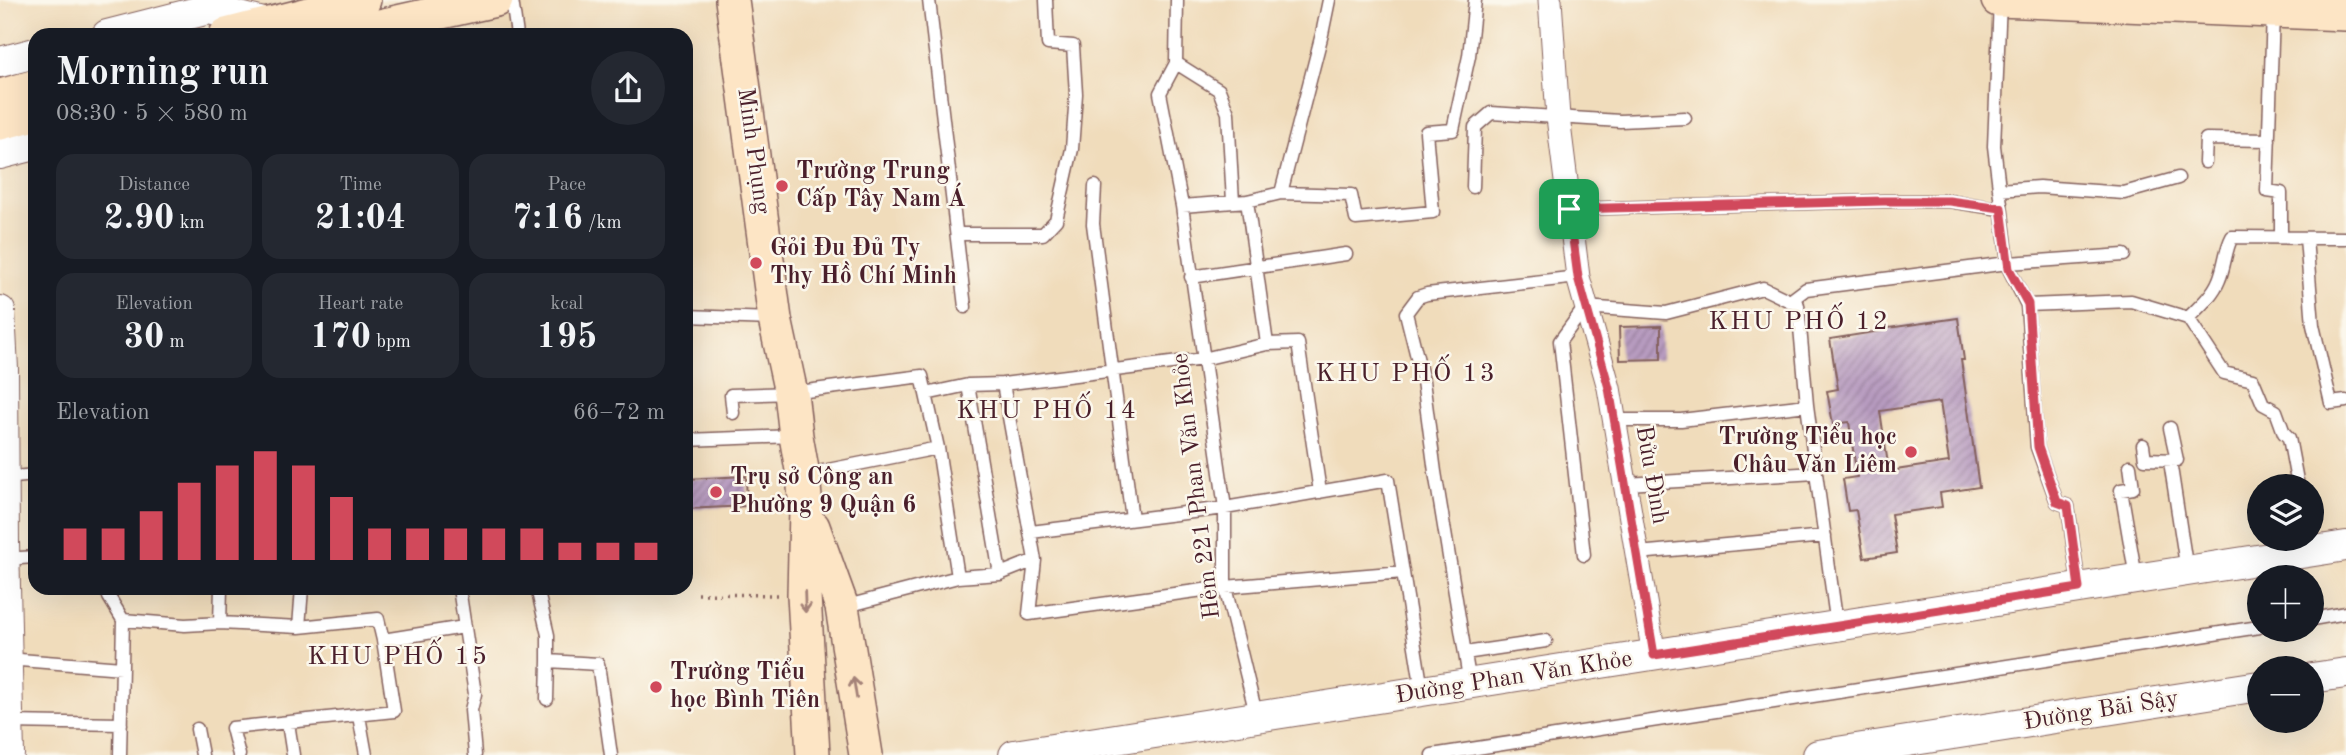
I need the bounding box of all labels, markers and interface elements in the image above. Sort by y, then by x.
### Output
button: share [591,51,665,125]
text: Morning run [56,55,269,93]
street label: Minh Phụng [732,86,774,216]
text: 08:30 · 5 × 580 m [56,102,248,125]
place label: Trường Trung Cấp Tây Nam Á [796,160,966,212]
text: Distance [118,176,190,195]
text: Time [339,176,382,195]
text: Pace [548,176,586,195]
marker: Trường Trung Cấp Tây Nam Á [774,178,790,194]
pin [1539,179,1599,239]
icon: arrive [1550,190,1588,228]
text: 2.90 [104,201,174,236]
text: 21:04 [315,201,406,236]
text: 7:16 [512,201,583,236]
text: km [174,214,205,233]
text: /km [583,214,622,233]
place label: Gỏi Đu Đủ Ty Thy Hồ Chí Minh [770,237,957,289]
marker: Gỏi Đu Đủ Ty Thy Hồ Chí Minh [748,255,764,271]
text: Elevation [116,295,193,314]
text: Heart rate [318,295,403,314]
text: kcal [550,295,583,314]
district label: KHU PHỐ 12 [1708,302,1890,335]
text: 30 [124,320,164,355]
text: 170 [310,320,371,355]
text: 195 [536,320,597,355]
text: m [164,333,185,352]
text: bpm [371,333,411,352]
street label: Hẻm 221 Phan Văn Khỏe [1169,352,1225,620]
district label: KHU PHỐ 13 [1315,354,1497,387]
district label: KHU PHỐ 14 [956,391,1138,424]
text: Elevation [56,401,150,424]
text: 66–72 m [573,401,665,424]
place label: Trường Tiểu học Châu Văn Liêm [1718,422,1897,478]
street label: Bửu Đình [1631,424,1671,526]
marker: Trường Tiểu học Châu Văn Liêm [1903,444,1919,460]
place label: Trụ sở Công an Phường 9 Quận 6 [730,466,916,518]
map controls [2247,474,2324,733]
button: layers [2247,474,2324,551]
marker: Trụ sở Công an Phường 9 Quận 6 [708,484,724,500]
button: + [2247,565,2324,642]
one-way arrow [798,590,811,613]
district label: KHU PHỐ 15 [307,637,489,670]
street label: Đường Phan Văn Khỏe [1394,647,1634,709]
button: − [2247,656,2324,733]
place label: Trường Tiểu học Bình Tiên [670,657,820,713]
one-way arrow [848,677,861,699]
marker: Trường Tiểu học Bình Tiên [648,679,664,695]
street label: Đường Bãi Sậy [2022,687,2180,735]

